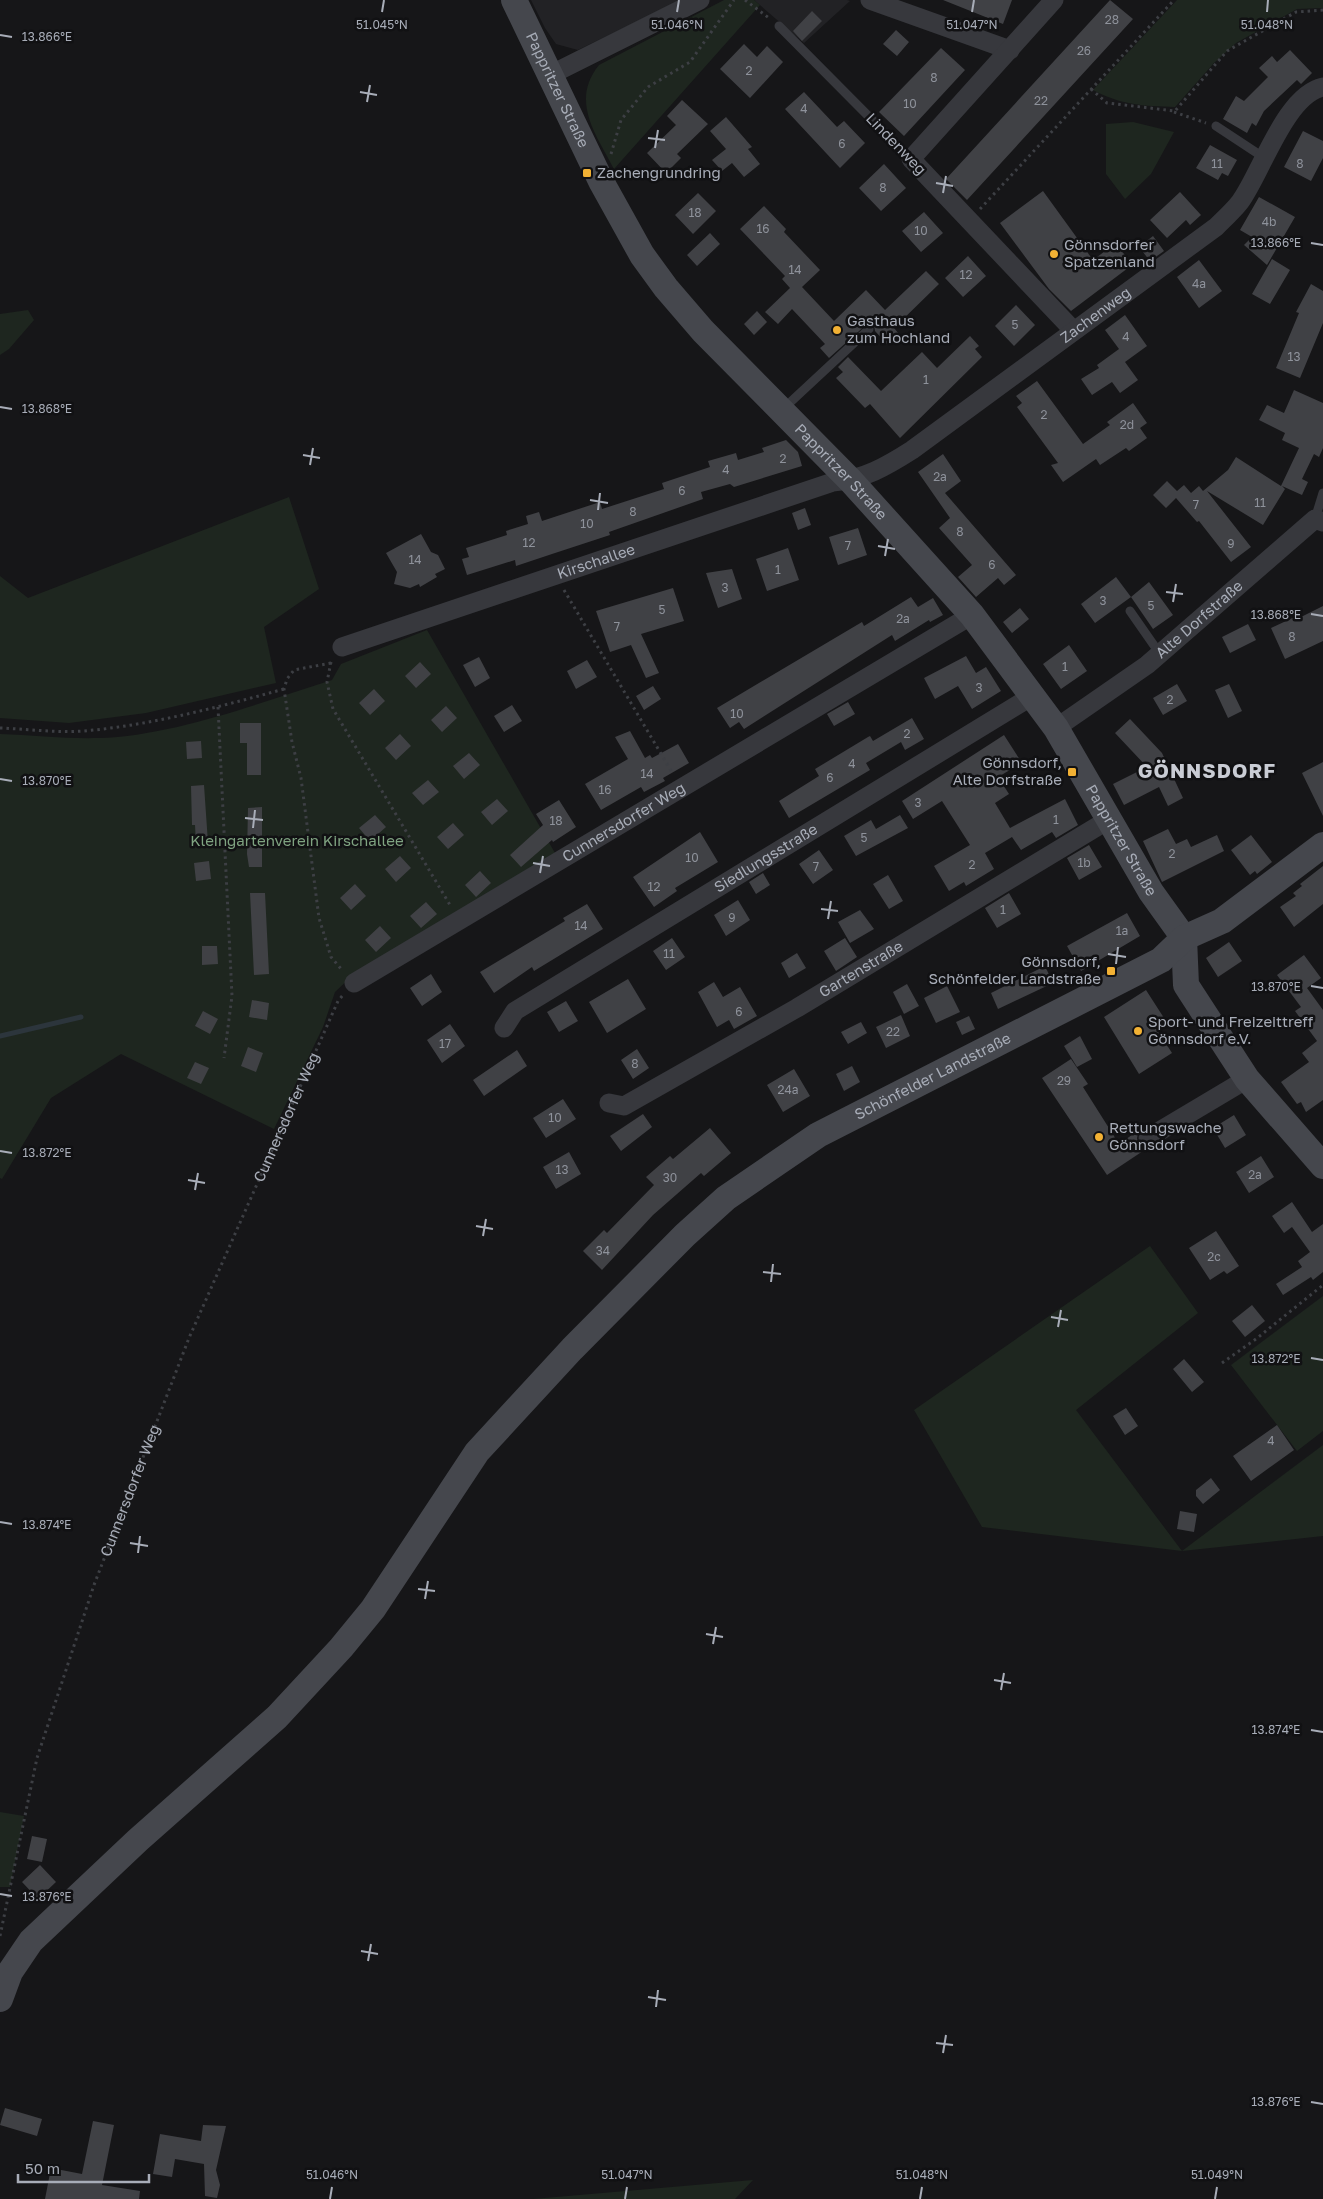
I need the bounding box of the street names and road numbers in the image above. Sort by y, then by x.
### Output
street label: Pappritzer Straße [523,29,594,151]
street label: Lindenweg [863,109,931,178]
street label: Zachenweg [1056,283,1134,346]
street label: Pappritzer Straße [792,419,892,523]
street label: Kirschallee [554,539,637,582]
street label: Alte Dorfstraße [1151,576,1246,661]
street label: Cunnersdorfer Weg [558,778,688,865]
street label: Pappritzer Straße [1083,781,1161,899]
street label: Siedlungsstraße [711,819,820,896]
street label: Gartenstraße [815,936,906,1001]
street label: Schönfelder Landstraße [851,1028,1014,1123]
street label: Cunnersdorfer Weg [249,1049,322,1185]
street label: Cunnersdorfer Weg [96,1422,163,1559]

